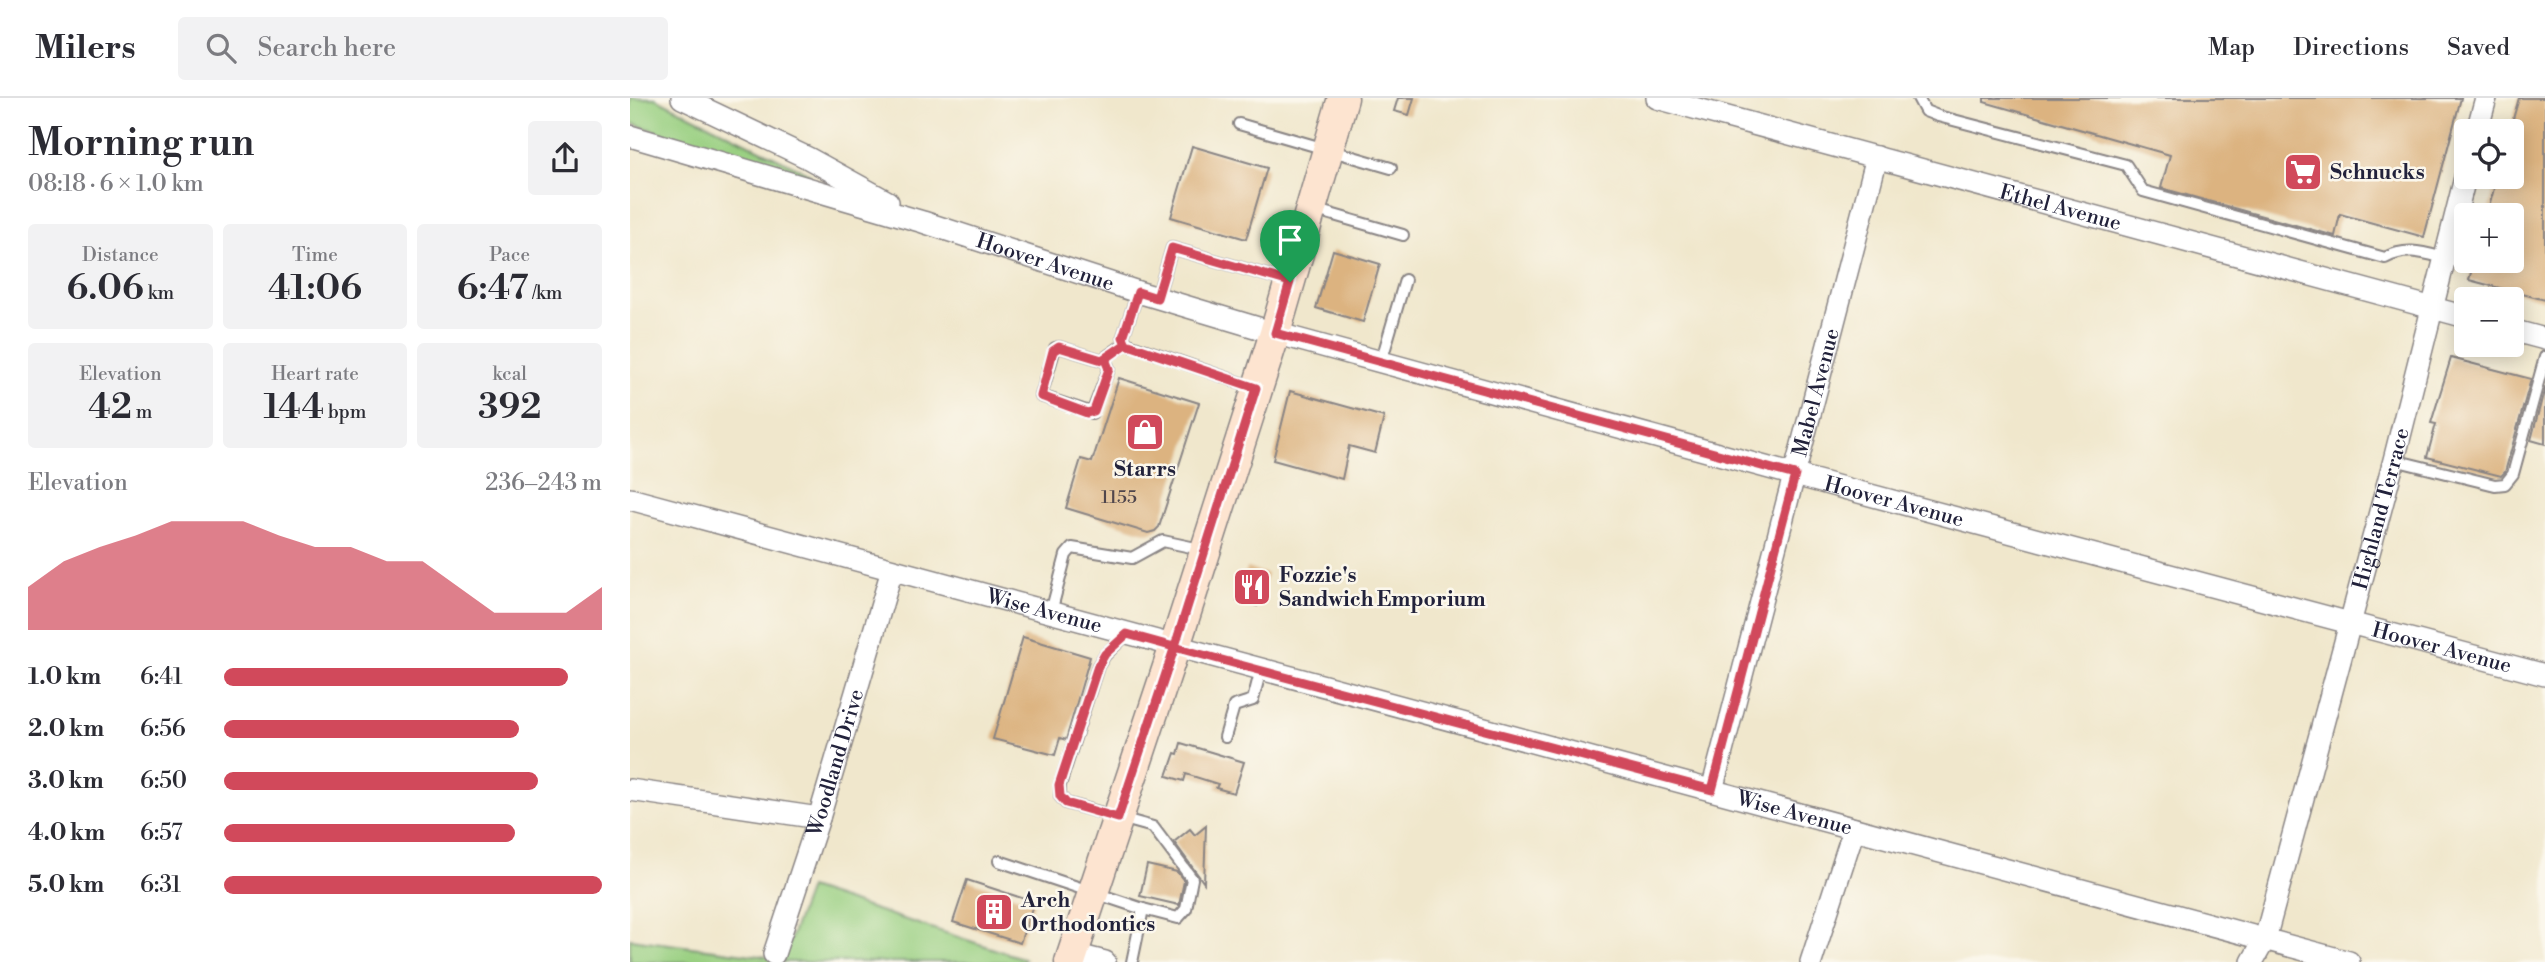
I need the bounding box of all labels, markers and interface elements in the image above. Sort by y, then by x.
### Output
search box [178,17,668,80]
text: Milers [35,28,136,69]
icon: search [202,29,240,67]
text: Search here [258,32,396,64]
text: Map [2208,33,2255,63]
text: Directions [2293,33,2409,63]
text: Saved [2447,33,2510,63]
map controls [2454,119,2524,357]
button: locate [2454,119,2524,189]
text: Morning run [28,120,254,167]
button: share [528,121,602,195]
supermarket icon: Schnucks [2282,151,2324,193]
place label: Schnucks [2330,160,2425,186]
text: 08:18 · 6 × 1.0 km [28,170,204,198]
street label: Ethel Avenue [1996,179,2124,237]
button: + [2454,203,2524,273]
pin [1260,210,1320,282]
icon: arrive [1271,221,1309,259]
street label: Hoover Avenue [973,228,1117,297]
text: Distance [82,243,159,267]
text: Time [292,243,338,267]
text: Pace [489,243,530,267]
text: 6.06 [66,267,144,310]
text: 41:06 [268,267,362,310]
text: 6:47 [457,267,528,310]
text: km [144,281,174,305]
text: /km [528,281,562,305]
button: − [2454,287,2524,357]
street label: Mabel Avenue [1787,326,1846,460]
text: Elevation [79,362,161,386]
text: Heart rate [271,362,359,386]
text: kcal [492,362,527,386]
text: 42 [88,386,132,429]
text: 144 [264,386,324,429]
text: 392 [478,386,541,429]
text: m [132,400,153,424]
text: bpm [324,400,366,424]
shop icon: Starrs [1124,411,1166,453]
street label: Highland Terrace [2348,425,2416,593]
place label: Starrs [1114,457,1176,483]
text: Elevation [28,469,128,497]
text: 236–243 m [485,469,602,497]
street label: Hoover Avenue [1821,471,1966,533]
house number: 1155 [1101,486,1137,509]
place label: Fozzie's Sandwich Emporium [1279,563,1486,613]
restaurant icon: Fozzie's Sandwich Emporium [1231,566,1273,608]
street label: Wise Avenue [982,583,1105,640]
street label: Hoover Avenue [2369,617,2514,680]
text: 1.0 km [28,663,101,691]
text: 6:41 [140,663,183,691]
street label: Woodland Drive [802,686,870,841]
text: 2.0 km [28,715,104,743]
text: 6:56 [140,715,186,743]
text: 3.0 km [28,767,104,795]
text: 6:50 [140,767,187,795]
street label: Wise Avenue [1733,785,1855,842]
text: 4.0 km [28,819,105,847]
text: 6:57 [140,819,183,847]
text: 5.0 km [28,871,104,899]
text: 6:31 [140,871,181,899]
place label: Arch Orthodontics [1020,888,1155,938]
building icon: Arch Orthodontics [973,891,1015,933]

